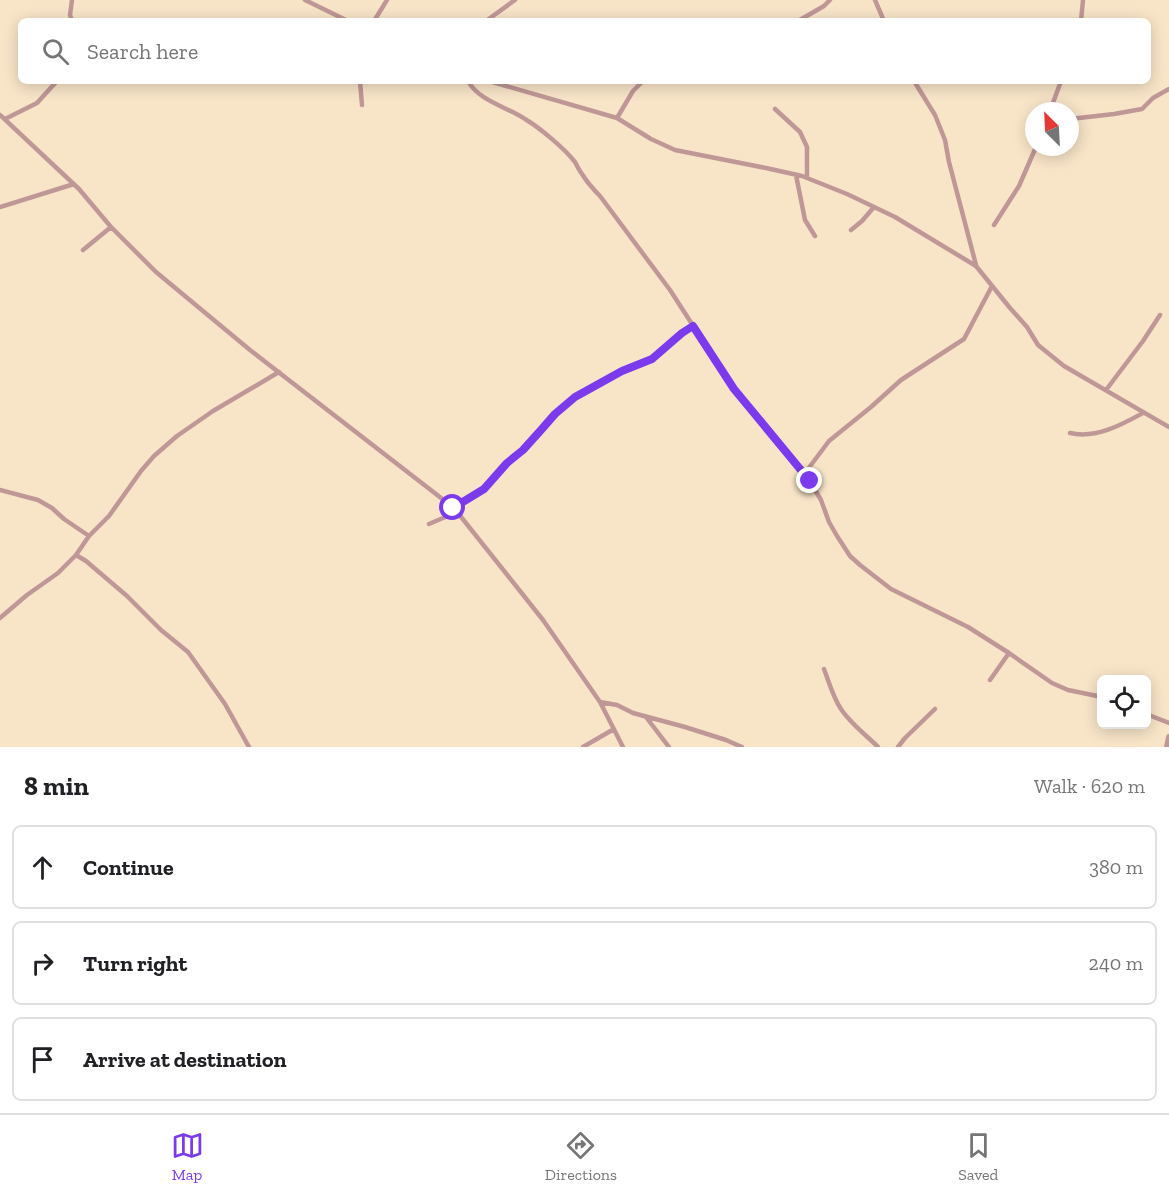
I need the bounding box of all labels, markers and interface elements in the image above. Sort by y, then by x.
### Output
search box [18,18,1151,84]
icon: search [39,35,72,68]
text: Search here [87,38,198,65]
north arrow [1025,102,1079,156]
route end [796,467,822,493]
route start [439,494,465,520]
map controls [1097,675,1151,729]
button: locate [1097,675,1151,729]
text: 8 min [24,770,89,802]
text: Walk · 620 m [1034,774,1145,798]
icon: ahead [26,851,59,884]
text: Continue [83,854,174,881]
text: 380 m [1089,855,1143,879]
icon: right [26,947,59,980]
text: Turn right [83,950,187,977]
text: 240 m [1089,951,1143,975]
icon: arrive [26,1043,59,1076]
text: Arrive at destination [83,1046,286,1073]
tab: Map [171,1129,204,1184]
tab: Directions [545,1129,617,1184]
tab: Saved [958,1129,998,1184]

